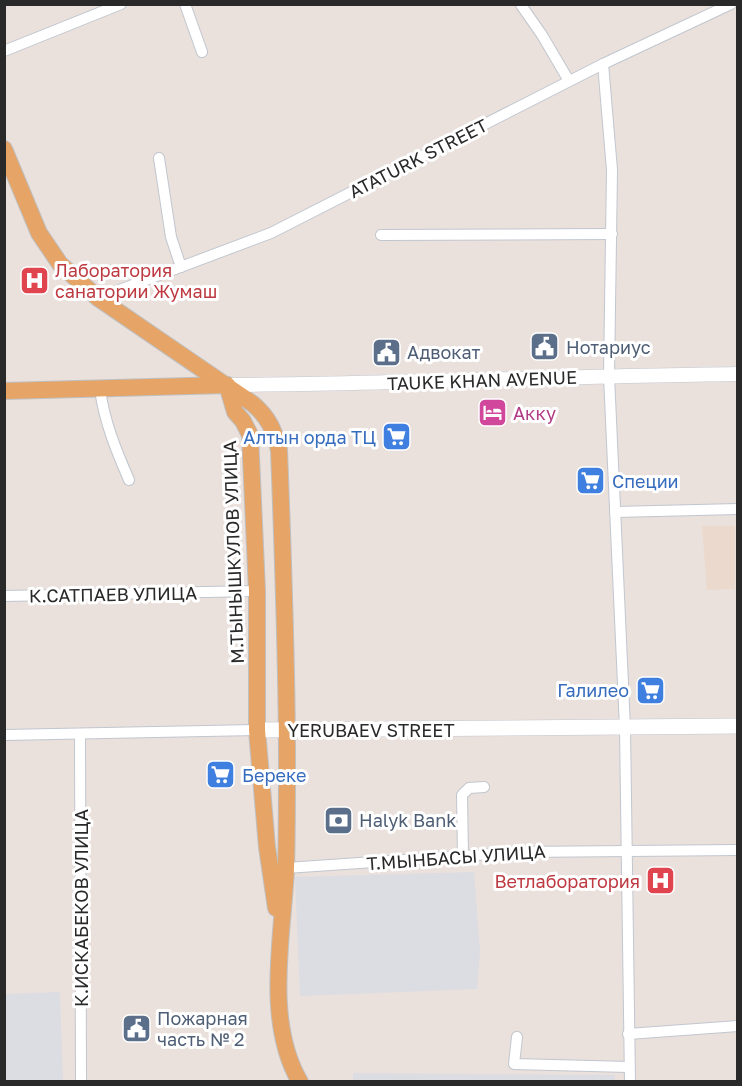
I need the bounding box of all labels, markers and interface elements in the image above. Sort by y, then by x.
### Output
street label: ATATURK STREET [345,114,491,202]
place label: Лаборатория санатории Жумаш [55,259,217,302]
hospital icon: Лаборатория санатории Жумаш [18,264,50,296]
public building icon: Нотариус [529,331,561,363]
public building icon: Адвокат [370,336,402,368]
place label: Нотариус [566,336,651,358]
place label: Адвокат [407,341,480,363]
street label: TAUKE KHAN AVENUE [387,366,577,394]
hotel icon: Акку [476,397,508,429]
place label: Акку [513,402,556,424]
supermarket icon: Алтын орда ТЦ [381,421,413,453]
place label: Алтын орда ТЦ [243,426,376,448]
street label: М.ТЫНЫШКУЛОВ УЛИЦА [218,440,248,664]
supermarket icon: Специи [575,465,607,497]
place label: Специи [612,470,679,492]
street label: К.САТПАЕВ УЛИЦА [29,582,197,606]
supermarket icon: Галилео [634,674,666,706]
place label: Галилео [557,679,629,701]
street label: YERUBAEV STREET [287,719,455,741]
supermarket icon: Береке [205,759,237,791]
place label: Береке [242,764,306,786]
bank icon: Halyk Bank [322,804,354,836]
street label: К.ИСКАБЕКОВ УЛИЦА [70,809,92,1007]
place label: Halyk Bank [359,809,456,831]
street label: Т.МЫНБАСЫ УЛИЦА [366,840,546,874]
hospital icon: Ветлаборатория [645,865,677,897]
place label: Ветлаборатория [495,870,640,892]
place label: Пожарная часть № 2 [157,1007,248,1050]
public building icon: Пожарная часть № 2 [120,1012,152,1044]

